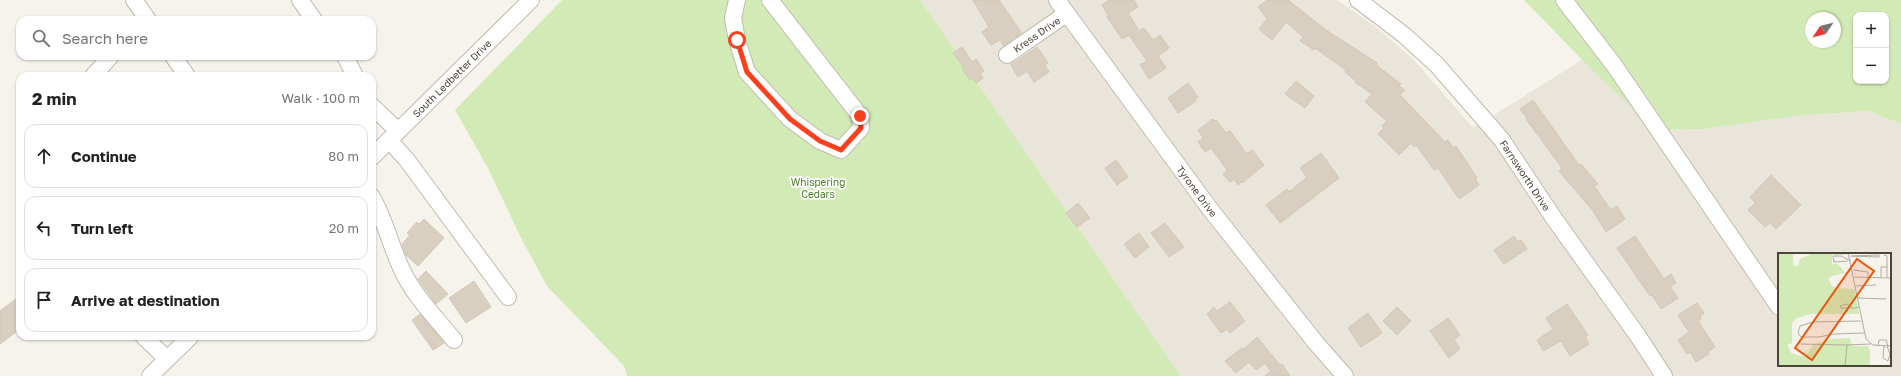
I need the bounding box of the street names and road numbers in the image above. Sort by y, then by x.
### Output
street label: Kress Drive [1011,14,1063,55]
street label: South Ledbetter Drive [410,37,494,120]
street label: Farnsworth Drive [1498,138,1553,213]
street label: Tyrone Drive [1174,163,1220,219]

